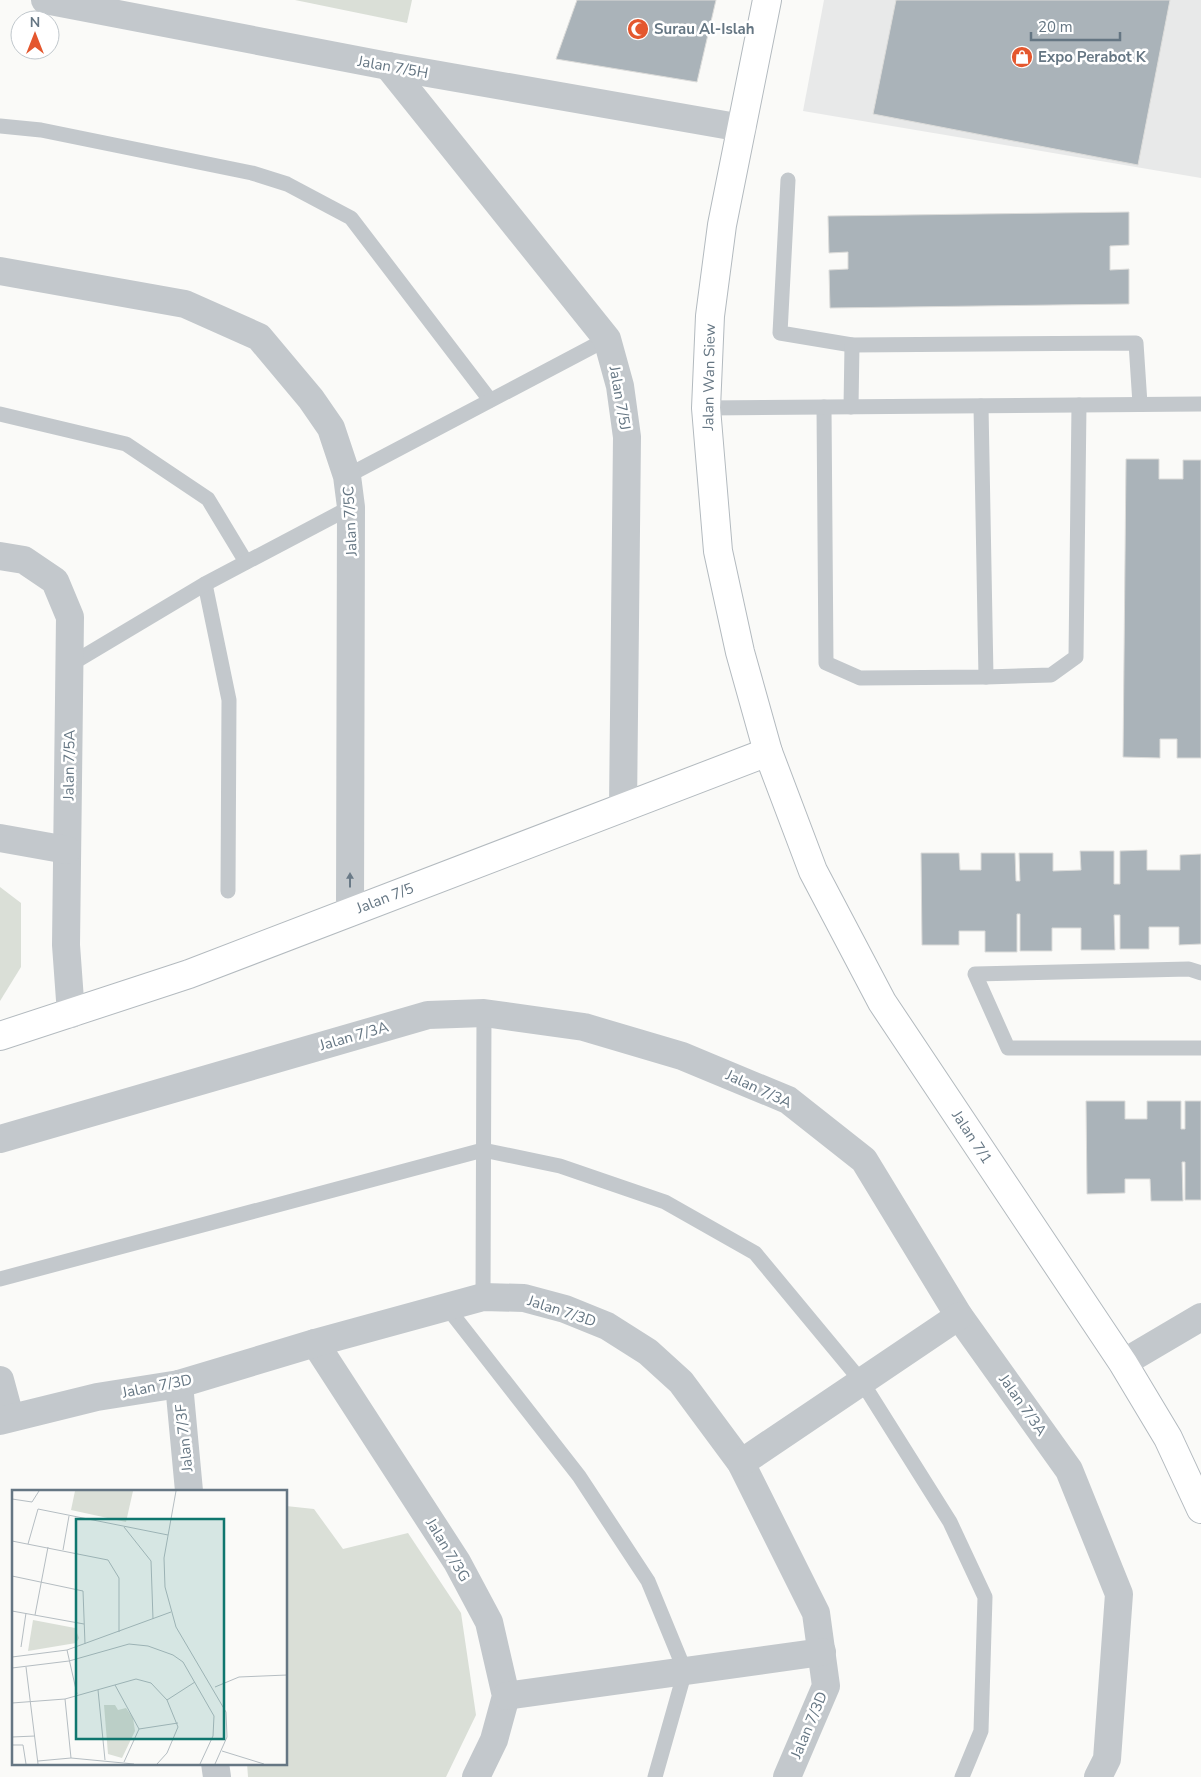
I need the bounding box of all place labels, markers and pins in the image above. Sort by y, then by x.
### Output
mosque icon: Surau Al-Islah [626,17,650,41]
place label: Surau Al-Islah [654,19,755,39]
shop icon: Expo Perabot K [1010,45,1034,69]
place label: Expo Perabot K [1038,47,1147,67]

